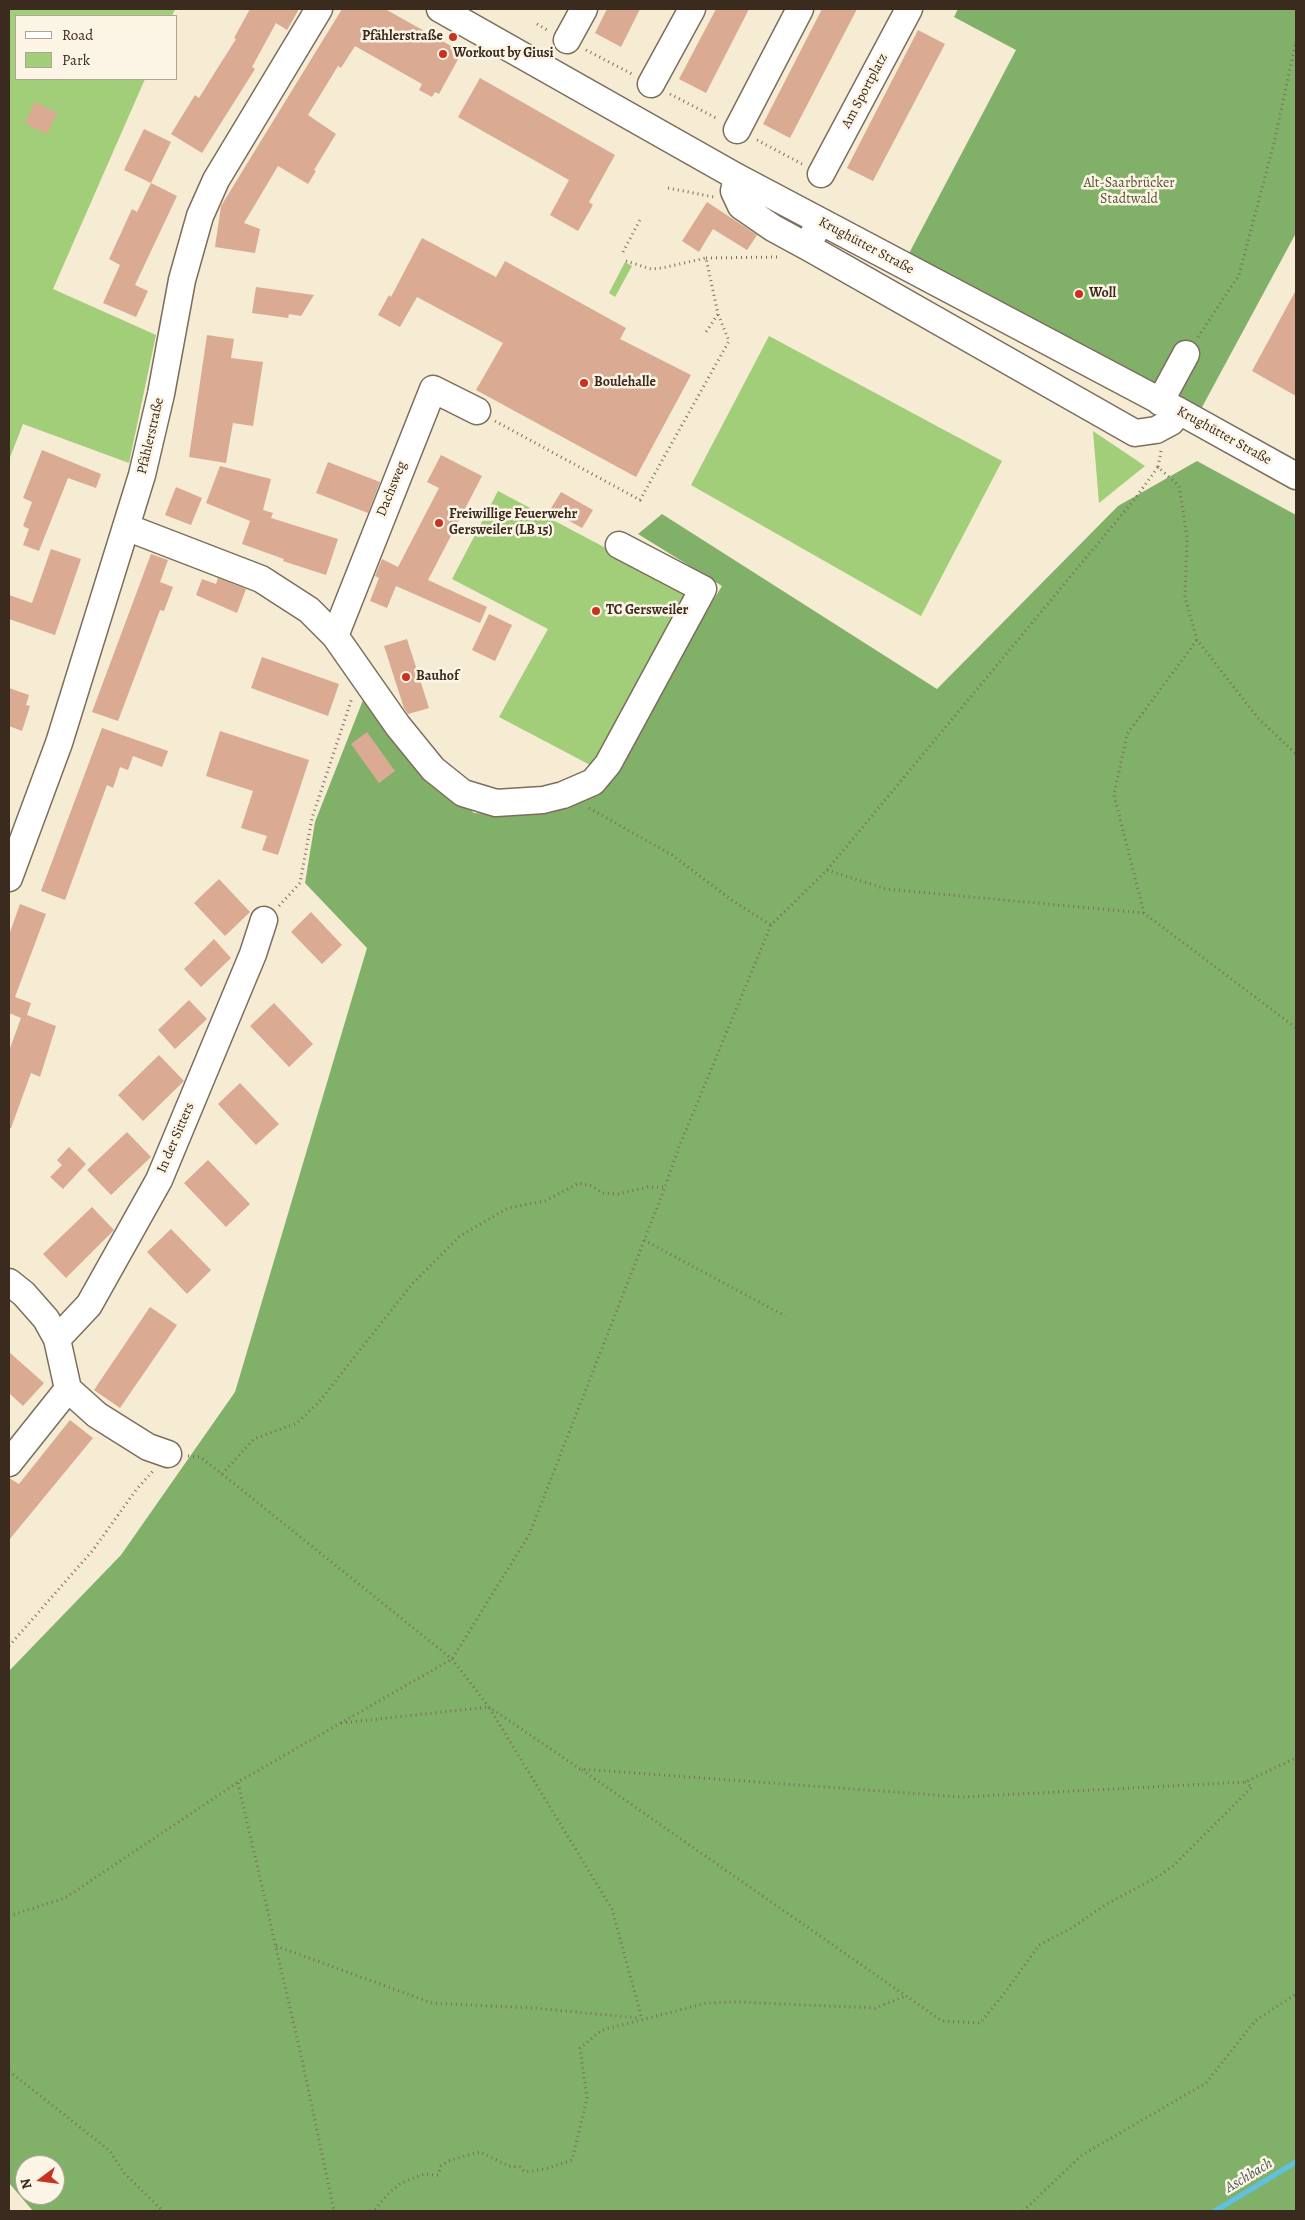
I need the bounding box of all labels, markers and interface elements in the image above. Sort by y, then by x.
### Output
legend [15,15,178,80]
text: Road [62,25,93,45]
place label: Pfählerstraße [362,29,443,45]
marker: Pfählerstraße [447,31,459,43]
place label: Workout by Giusi [453,46,554,62]
marker: Workout by Giusi [437,48,449,60]
text: Park [62,50,90,70]
street label: Am Sportplatz [838,51,892,131]
park label: Alt-Saarbrücker Stadtwald [1083,176,1175,208]
street label: Krughütter Straße [815,214,917,278]
place label: Woll [1089,286,1116,302]
marker: Woll [1073,288,1085,300]
place label: Boulehalle [594,375,656,391]
marker: Boulehalle [578,377,590,389]
street label: Pfählerstraße [134,396,168,476]
street label: Krughütter Straße [1174,403,1274,469]
street label: Dachsweg [373,459,411,519]
place label: Freiwillige Feuerwehr Gersweiler (LB 15) [449,507,577,540]
marker: Freiwillige Feuerwehr Gersweiler (LB 15) [433,517,445,529]
place label: TC Gersweiler [606,603,688,619]
marker: TC Gersweiler [590,605,602,617]
place label: Bauhof [416,669,459,685]
marker: Bauhof [400,671,412,683]
street label: In der Sitters [154,1100,198,1176]
north arrow [15,2155,65,2205]
water label: Aschbach [1222,2155,1276,2197]
text: N [15,2176,36,2191]

